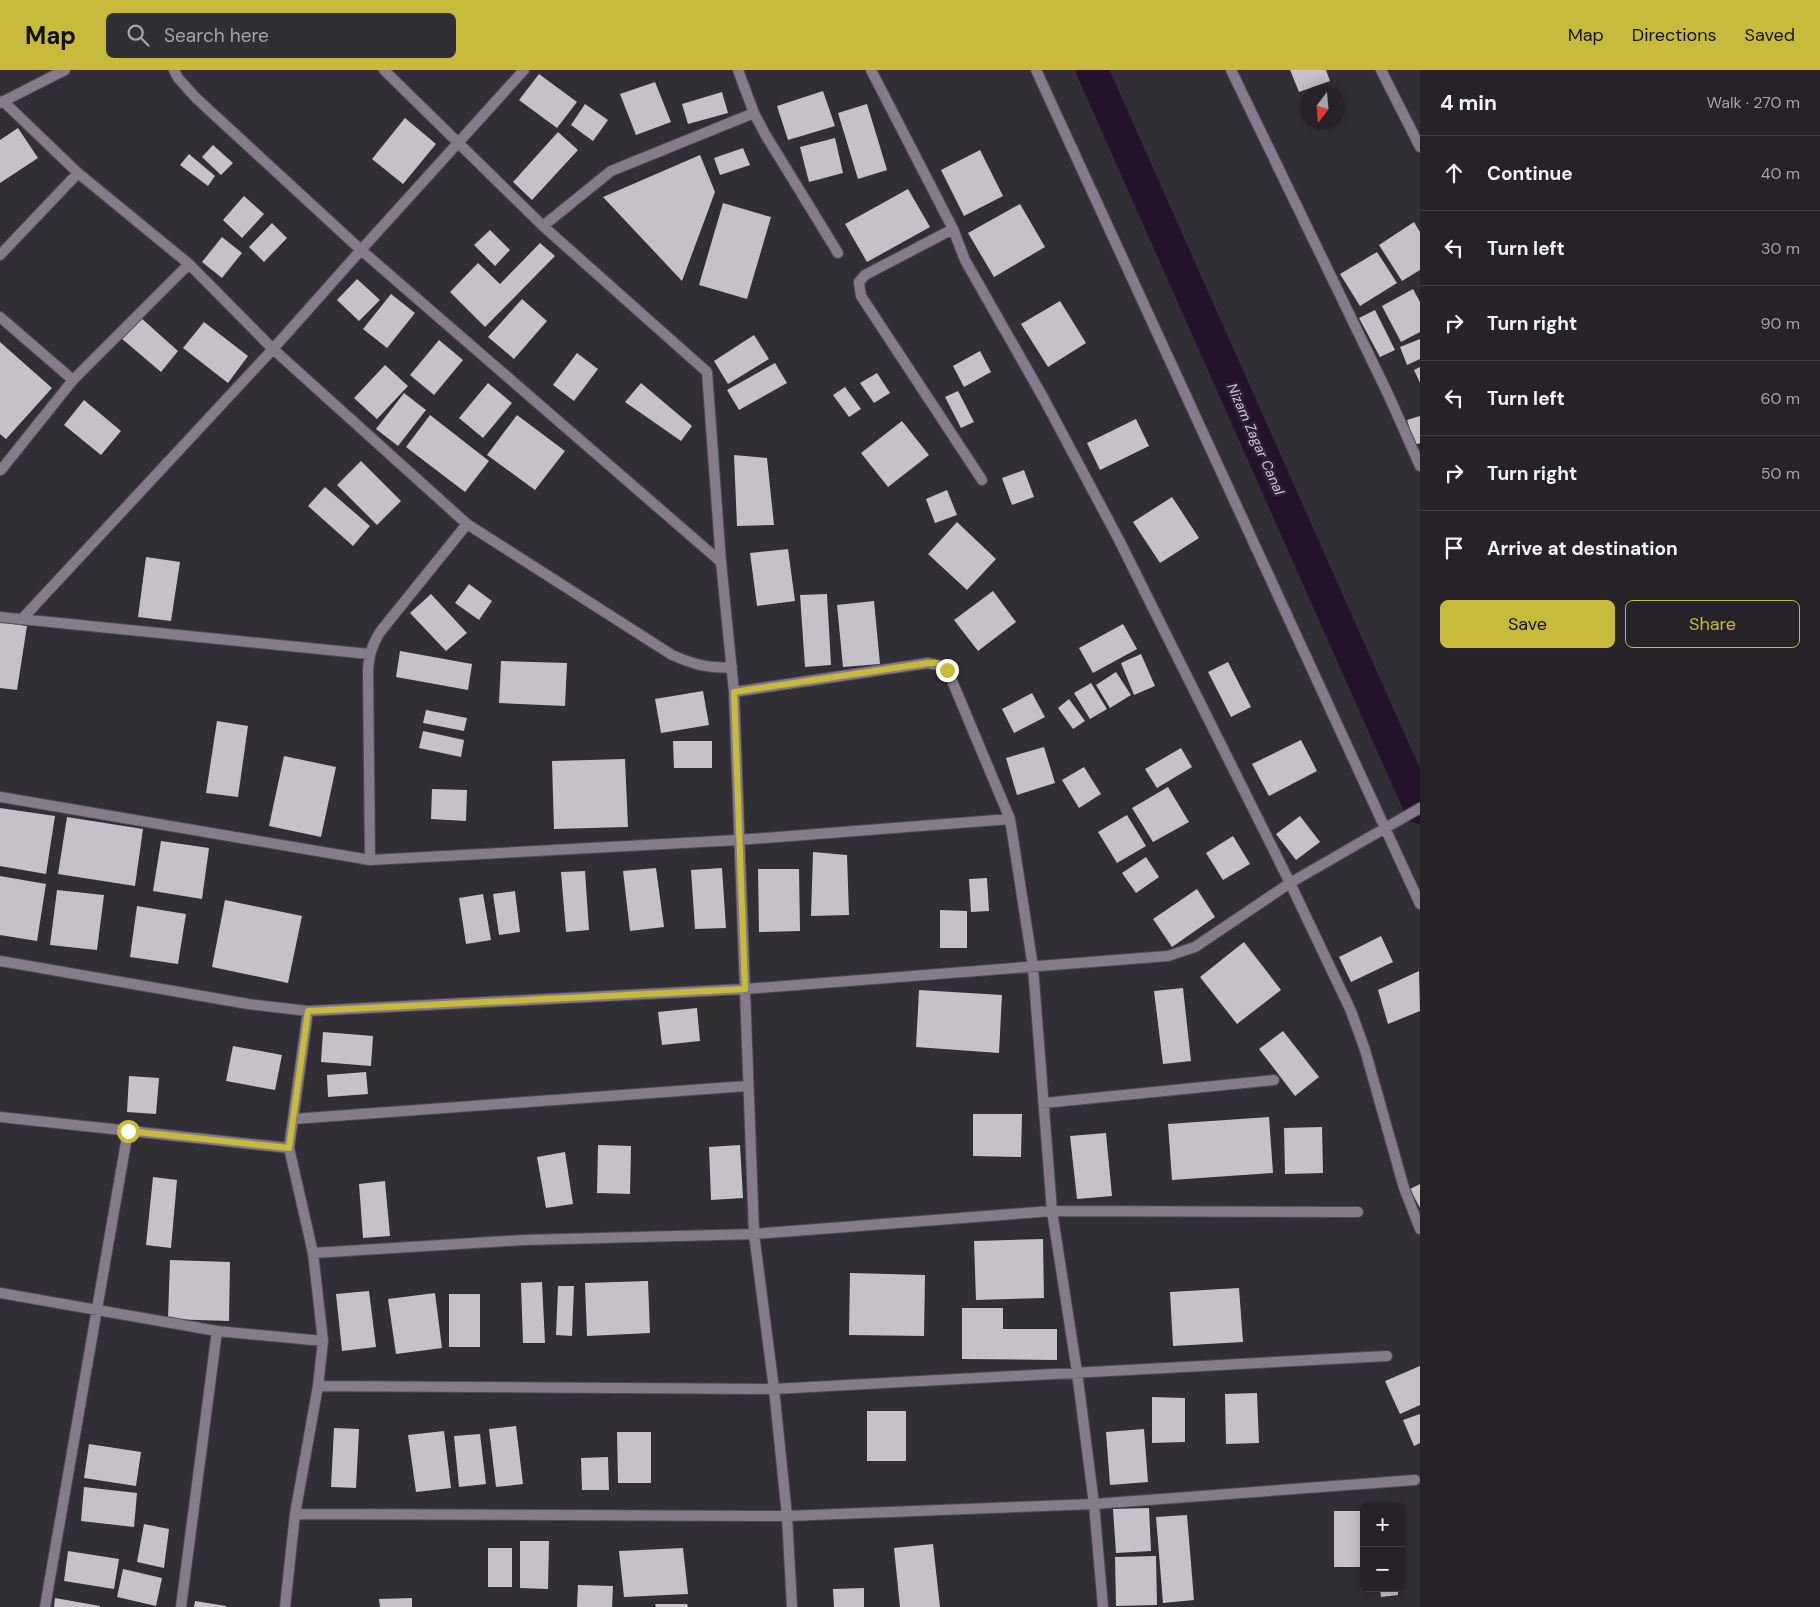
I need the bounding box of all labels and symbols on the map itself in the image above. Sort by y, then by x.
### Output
north arrow [1300,85,1345,130]
water label: Nizam Zagar Canal [1223,380,1289,498]
route end [936,659,959,682]
route start [117,1120,140,1143]

